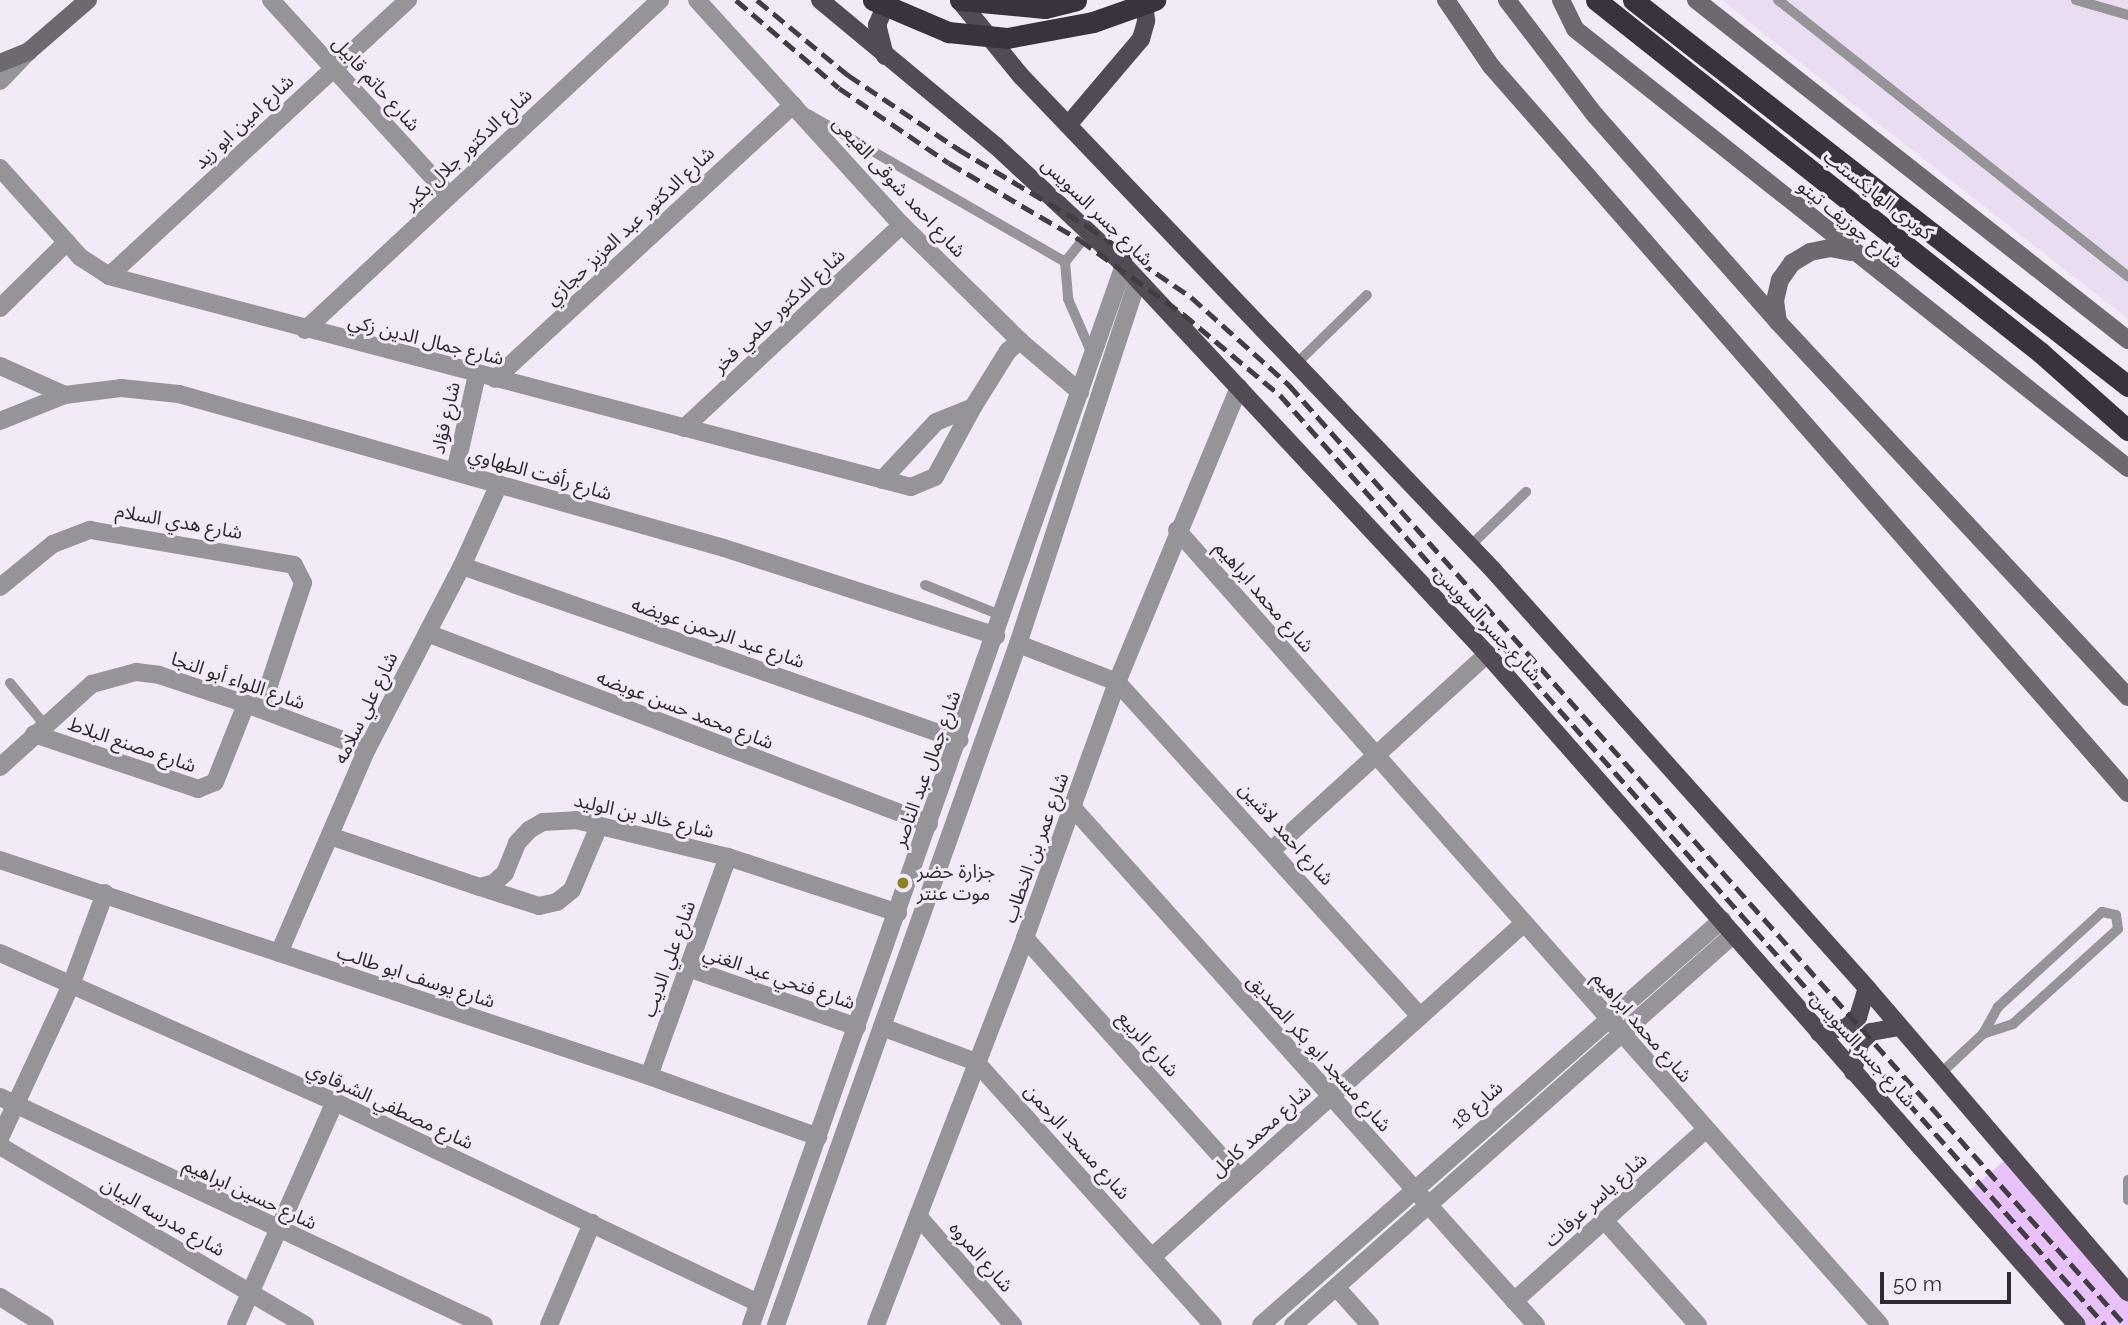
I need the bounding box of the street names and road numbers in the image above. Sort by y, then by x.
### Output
street label: شارع حاتم قابيل [327,32,425,136]
street label: شارع امين ابو زيد [189,70,299,174]
street label: شارع الدكتور جلال بكير [399,84,537,214]
street label: شارع احمد شوقى القيعى [828,112,970,262]
street label: شارع الدكتور عبد العزيز حجازي [541,142,719,310]
street label: كوبرى الهايكستب [1819,145,1937,245]
street label: شارع جسر السويس [1037,153,1157,271]
street label: شارع جوزيف تيتو [1793,175,1907,273]
street label: شارع الدكتور حلمي فخر [708,244,850,378]
street label: شارع جمال الدين زكي [346,310,506,370]
street label: شارع فؤاد [427,380,465,456]
street label: شارع رأفت الطهاوي [466,443,614,505]
street label: شارع هدي السلام [114,500,244,544]
street label: شارع محمد ابراهيم [1210,537,1318,657]
street label: شارع جسر السويس [1430,564,1546,686]
street label: شارع عبد الرحمن عويضه [628,593,808,673]
street label: شارع اللواء أبو النجا [168,647,308,715]
street label: شارع علي سلامه [329,648,403,768]
street label: شارع محمد حسن عويضه [593,666,777,754]
street label: شارع جمال عبد الناصر [888,688,966,850]
street label: شارع مصنع البلاط [65,712,199,778]
street label: شارع عمر بن الخطاب [998,770,1074,926]
street label: شارع احمد لاشين [1234,778,1338,890]
street label: شارع خالد بن الوليد [572,789,716,843]
street label: شارع علي الديب [637,898,701,1020]
street label: شارع يوسف ابو طالب [334,941,498,1013]
street label: شارع فتحي عبد الغني [700,941,858,1015]
street label: شارع محمد ابراهيم [1588,967,1696,1087]
street label: شارع مسجد ابو بكر الصديق [1242,969,1396,1137]
street label: شارع جسر السويس [1806,988,1920,1112]
street label: شارع الربيع [1113,1006,1183,1082]
street label: شارع مصطفي الشرقاوي [303,1057,477,1155]
street label: شارع 18 [1446,1076,1508,1134]
street label: شارع مسجد الرحمن [1019,1080,1135,1204]
street label: شارع محمد كامل [1206,1080,1316,1182]
street label: شارع ياسر عرفات [1540,1148,1652,1252]
street label: شارع حسين ابراهيم [180,1153,320,1235]
street label: شارع مدرسه البيان [97,1172,229,1262]
street label: شارع المروه [944,1217,1018,1297]

